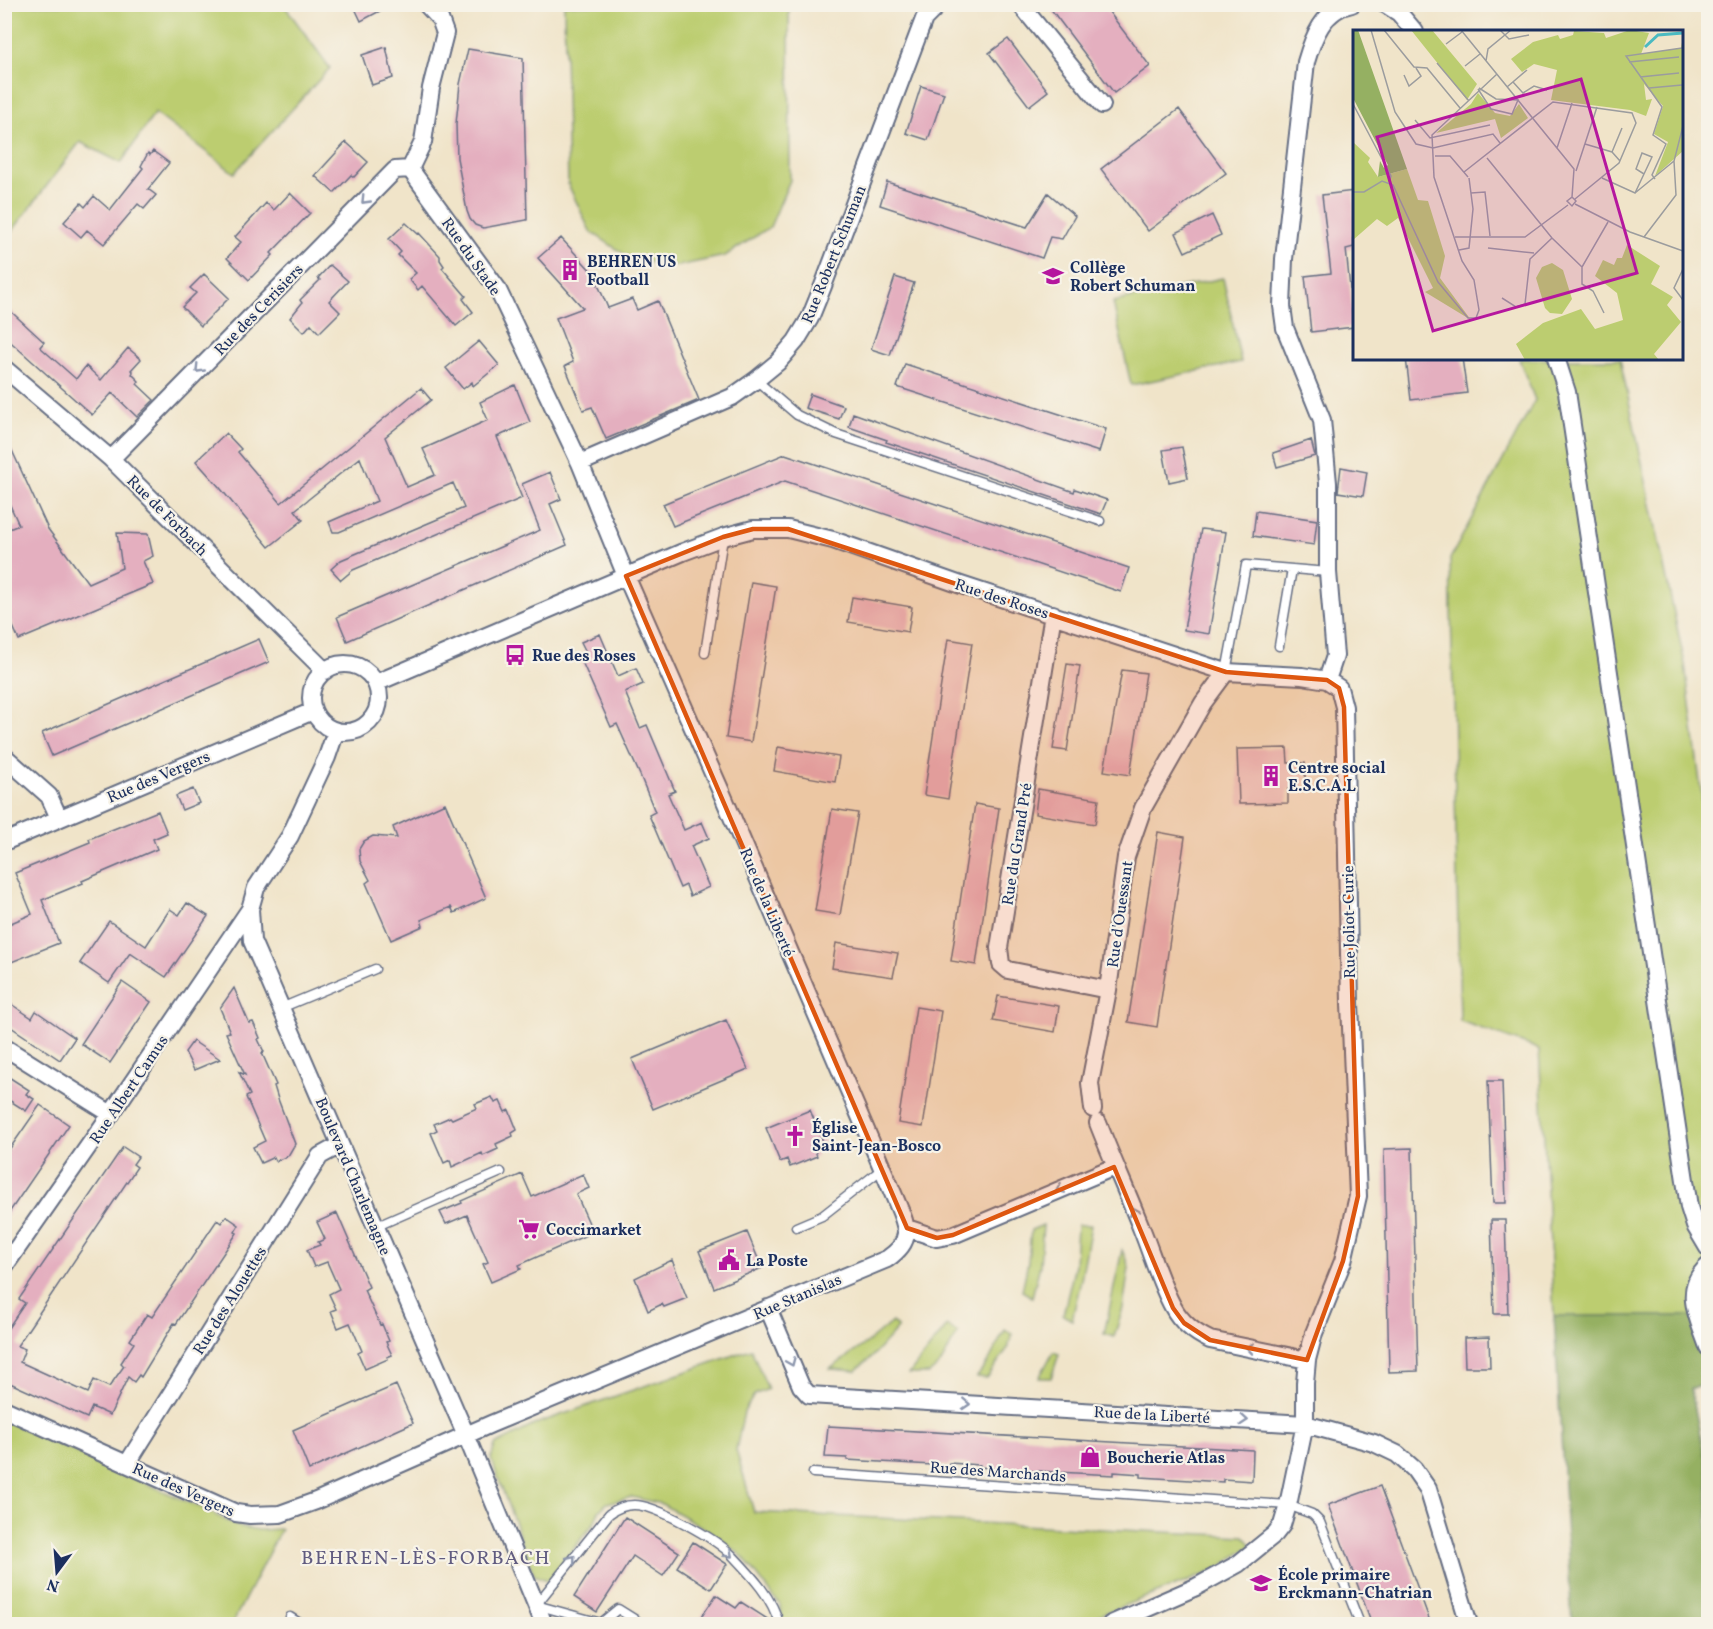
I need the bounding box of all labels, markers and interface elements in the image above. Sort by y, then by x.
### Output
inset map [1353,30,1683,360]
street label: Rue Robert Schuman [797,182,873,327]
one-way arrow [361,193,372,204]
street label: Rue du Stade [435,214,505,301]
place label: BEHREN US Football [587,252,676,292]
building icon: BEHREN US Football [558,258,582,282]
place label: Collège Robert Schuman [1070,258,1196,298]
street label: Rue des Cerisiers [210,260,309,361]
school or university icon: Collège Robert Schuman [1041,264,1065,288]
one-way arrow [195,362,206,373]
street label: Rue de Forbach [121,471,212,562]
street label: Rue des Roses [951,574,1051,626]
bus stop icon: Rue des Roses [503,643,527,667]
place label: Rue des Roses [532,646,636,668]
street label: Rue des Vergers [104,746,214,809]
place label: Centre social E.S.C.A.L [1288,758,1386,798]
building icon: Centre social E.S.C.A.L [1259,764,1283,788]
street label: Rue du Grand Pré [997,781,1039,907]
street label: Rue de la Liberté [733,845,799,961]
street label: Rue d'Ouessant [1103,859,1139,969]
street label: Rue Joliot-Curie [1338,865,1362,979]
street label: Rue Albert Camus [85,1031,174,1149]
street label: Boulevard Charlemagne [309,1094,395,1259]
place label: Église Saint-Jean-Bosco [812,1118,941,1158]
church icon: Église Saint-Jean-Bosco [783,1124,807,1148]
one-way arrow [1056,1182,1067,1194]
one-way arrow [1129,1206,1141,1217]
supermarket icon: Coccimarket [517,1217,541,1241]
place label: Coccimarket [546,1220,641,1242]
street label: Rue des Alouettes [189,1243,273,1359]
public building icon: La Poste [717,1248,741,1272]
place label: La Poste [746,1251,808,1273]
street label: Rue Stanislas [750,1269,845,1326]
one-way arrow [1245,1342,1254,1354]
one-way arrow [784,1356,796,1367]
one-way arrow [961,1397,970,1410]
street label: Rue de la Liberté [1093,1402,1211,1430]
one-way arrow [1240,1413,1249,1426]
shop icon: Boucherie Atlas [1078,1445,1102,1469]
place label: Boucherie Atlas [1107,1448,1225,1470]
street label: Rue des Marchands [929,1457,1067,1489]
street label: Rue des Vergers [128,1458,238,1523]
north arrow [27,1542,87,1602]
district label: BEHREN-LÈS-FORBACH [301,1545,551,1573]
one-way arrow [723,1547,733,1558]
one-way arrow [565,1555,576,1566]
place label: École primaire Erckmann-Chatrian [1278,1565,1433,1605]
school or university icon: École primaire Erckmann-Chatrian [1249,1571,1273,1595]
text: N [44,1572,62,1597]

